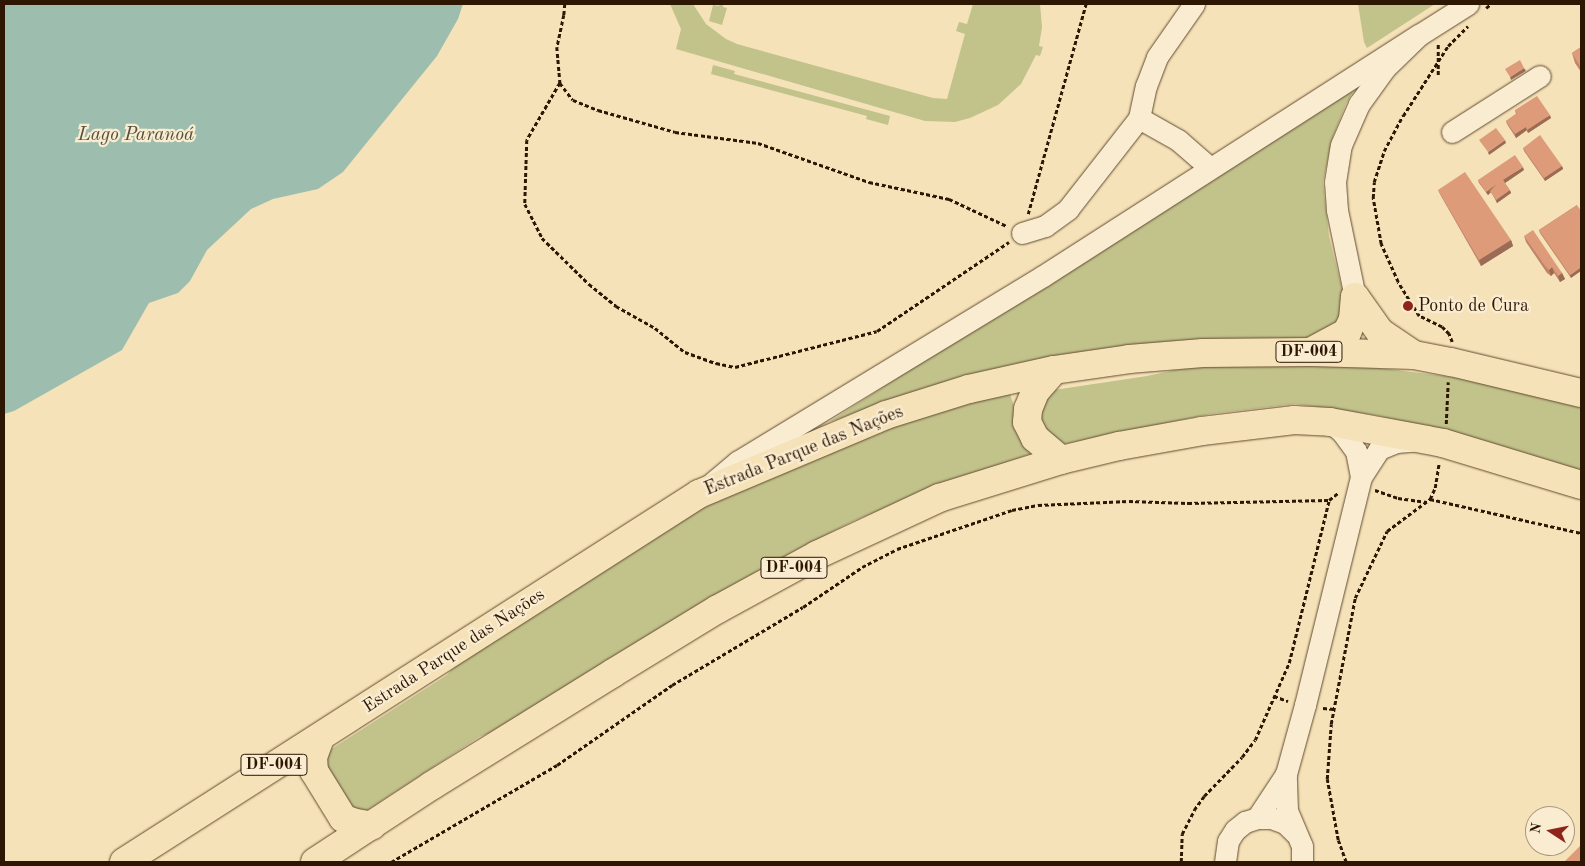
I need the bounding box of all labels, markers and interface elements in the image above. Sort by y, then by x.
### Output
water label: Lago Paranoá [78,125,194,147]
place label: Ponto de Cura [1418,295,1529,317]
marker: Ponto de Cura [1402,300,1414,312]
road number: DF-004 [1275,338,1343,366]
street label: Estrada Parque das Nações [701,401,907,501]
road number: DF-004 [760,554,828,582]
street label: Estrada Parque das Nações [359,584,549,718]
road number: DF-004 [240,752,308,778]
north arrow [1525,806,1575,856]
text: N [1528,822,1544,835]

